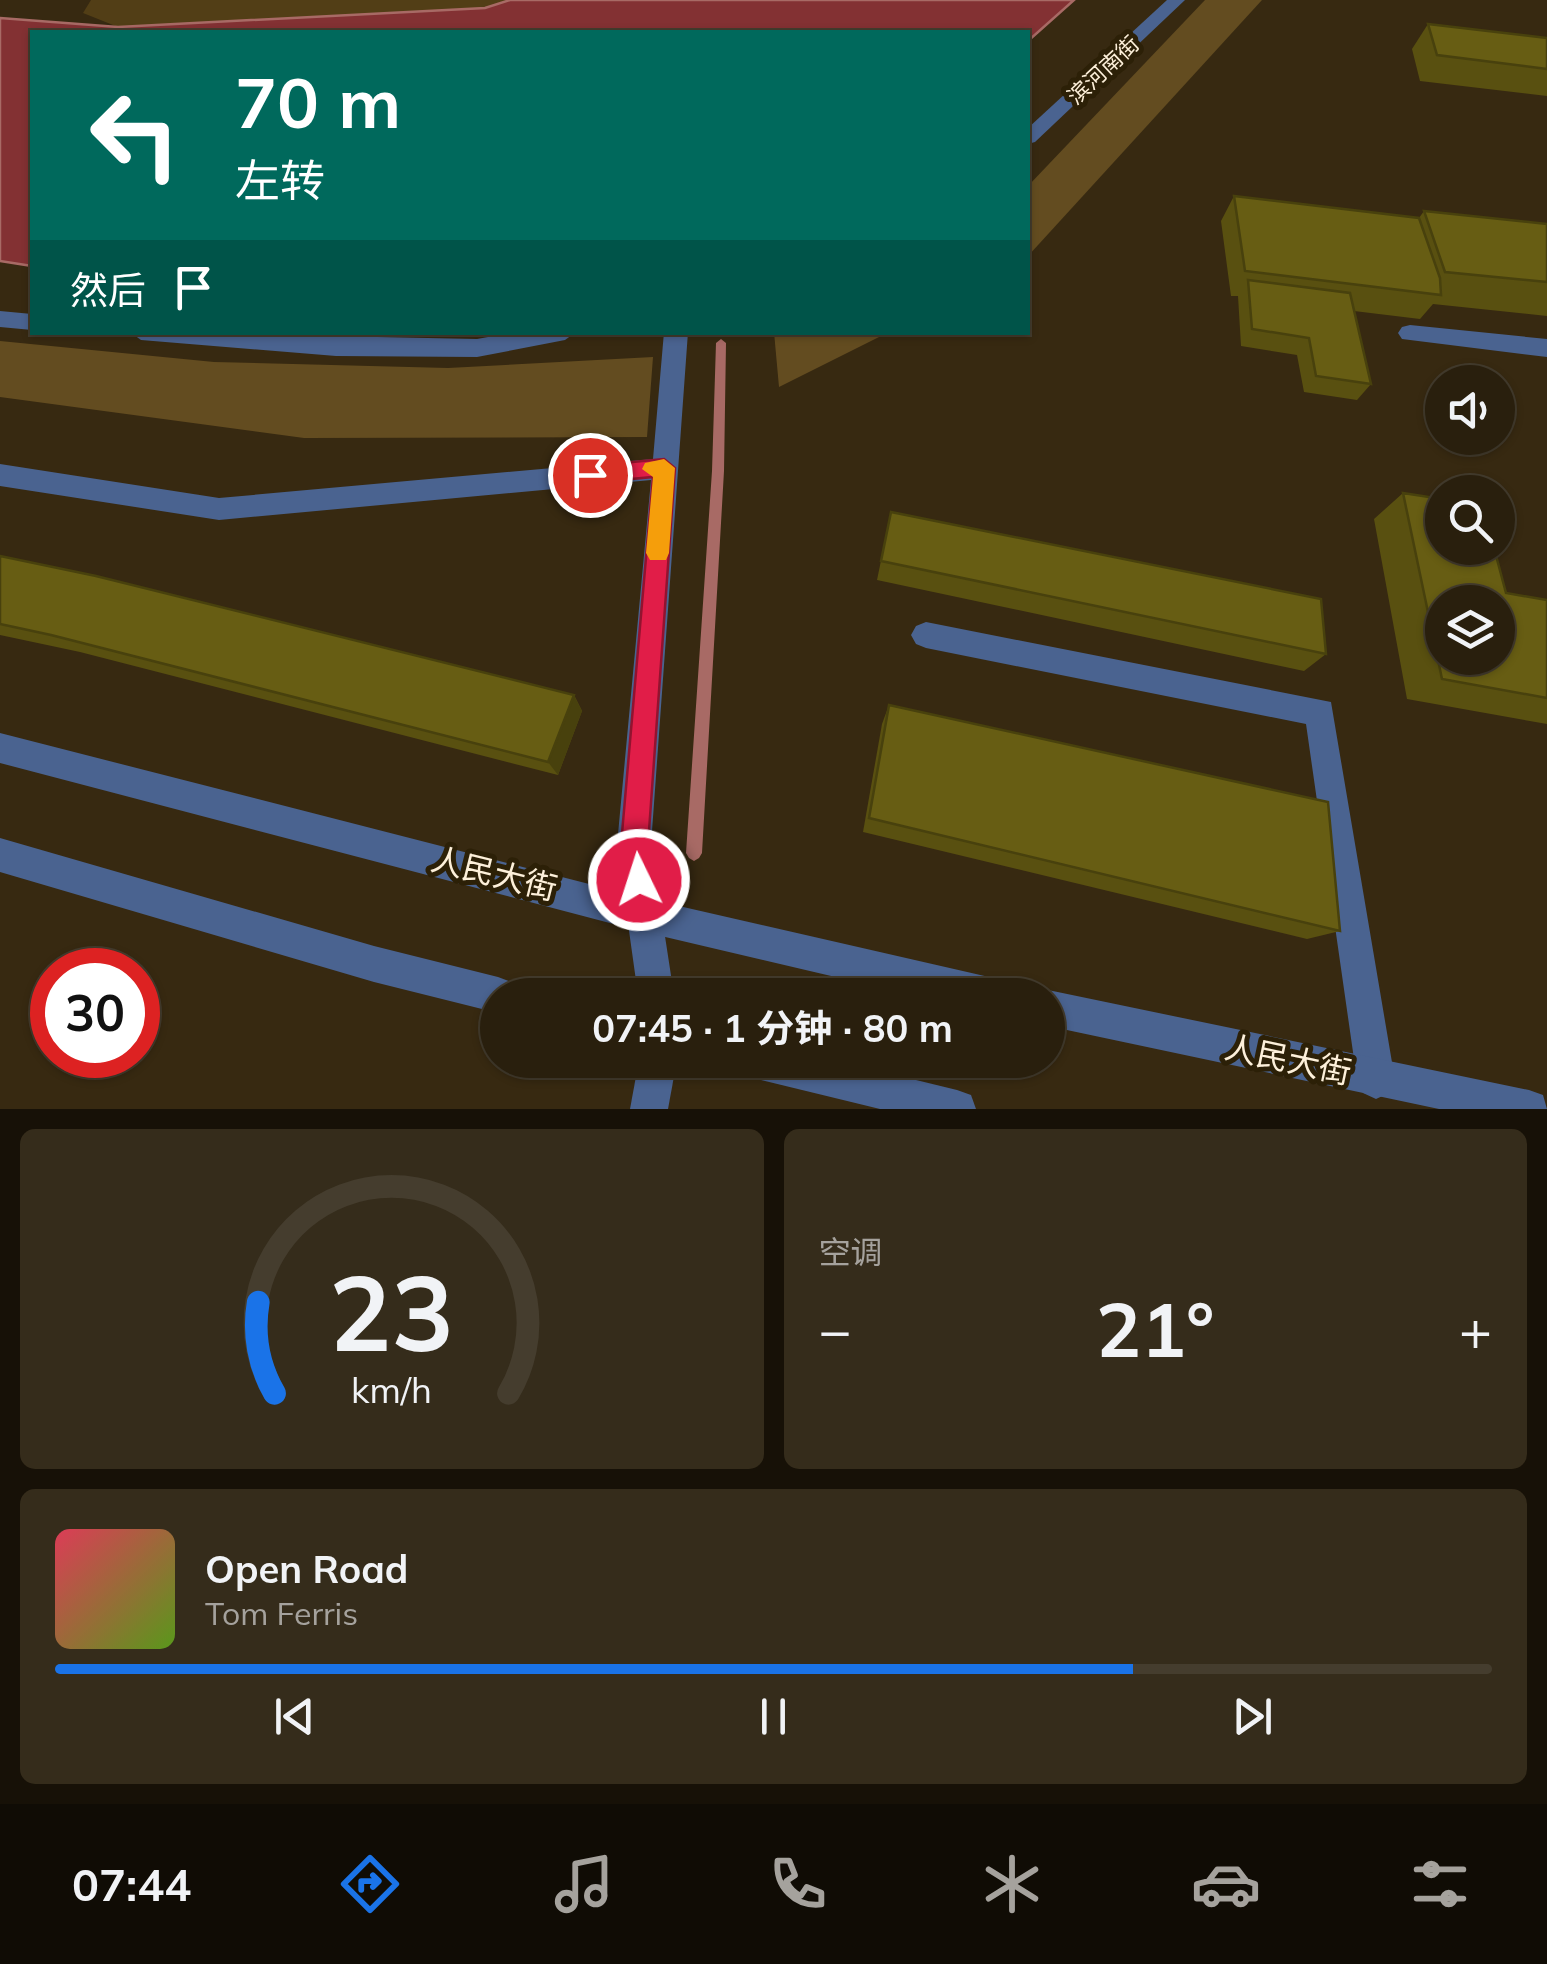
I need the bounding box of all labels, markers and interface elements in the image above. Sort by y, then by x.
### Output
street label: 滨河南街 [1061,30,1145,110]
text: 70 m [235,58,401,146]
icon: left [70,70,200,200]
text: 左转 [235,152,325,208]
icon: arrive [166,260,221,315]
text: 然后 [70,266,146,314]
map controls [1425,365,1515,675]
button: sound [1425,365,1515,455]
pin [548,433,633,518]
icon: arrive [563,448,618,503]
button: search [1425,475,1515,565]
button: layers [1425,585,1515,675]
position arrow [587,828,691,932]
street label: 人民大街 [427,838,561,908]
speed limit sign: 30 [30,948,160,1078]
text: 07:45 · 1 分钟 · 80 m [592,1004,953,1052]
street label: 人民大街 [1221,1026,1355,1092]
text: 空调 [819,1232,883,1272]
text: 23 [329,1246,454,1377]
text: 21° [1096,1282,1214,1376]
text: − [819,1295,852,1364]
text: + [1459,1295,1492,1364]
text: km/h [351,1367,432,1412]
text: Open Road [205,1545,408,1593]
text: Tom Ferris [205,1593,358,1633]
icon: previous [267,1689,322,1744]
icon: pause [746,1689,801,1744]
icon: next [1225,1689,1280,1744]
icon: directions [335,1849,405,1919]
icon: music [549,1849,619,1919]
icon: phone [763,1849,833,1919]
icon: climate [977,1849,1047,1919]
icon: car [1191,1849,1261,1919]
icon: filters [1405,1849,1475,1919]
text: 07:44 [72,1856,191,1912]

